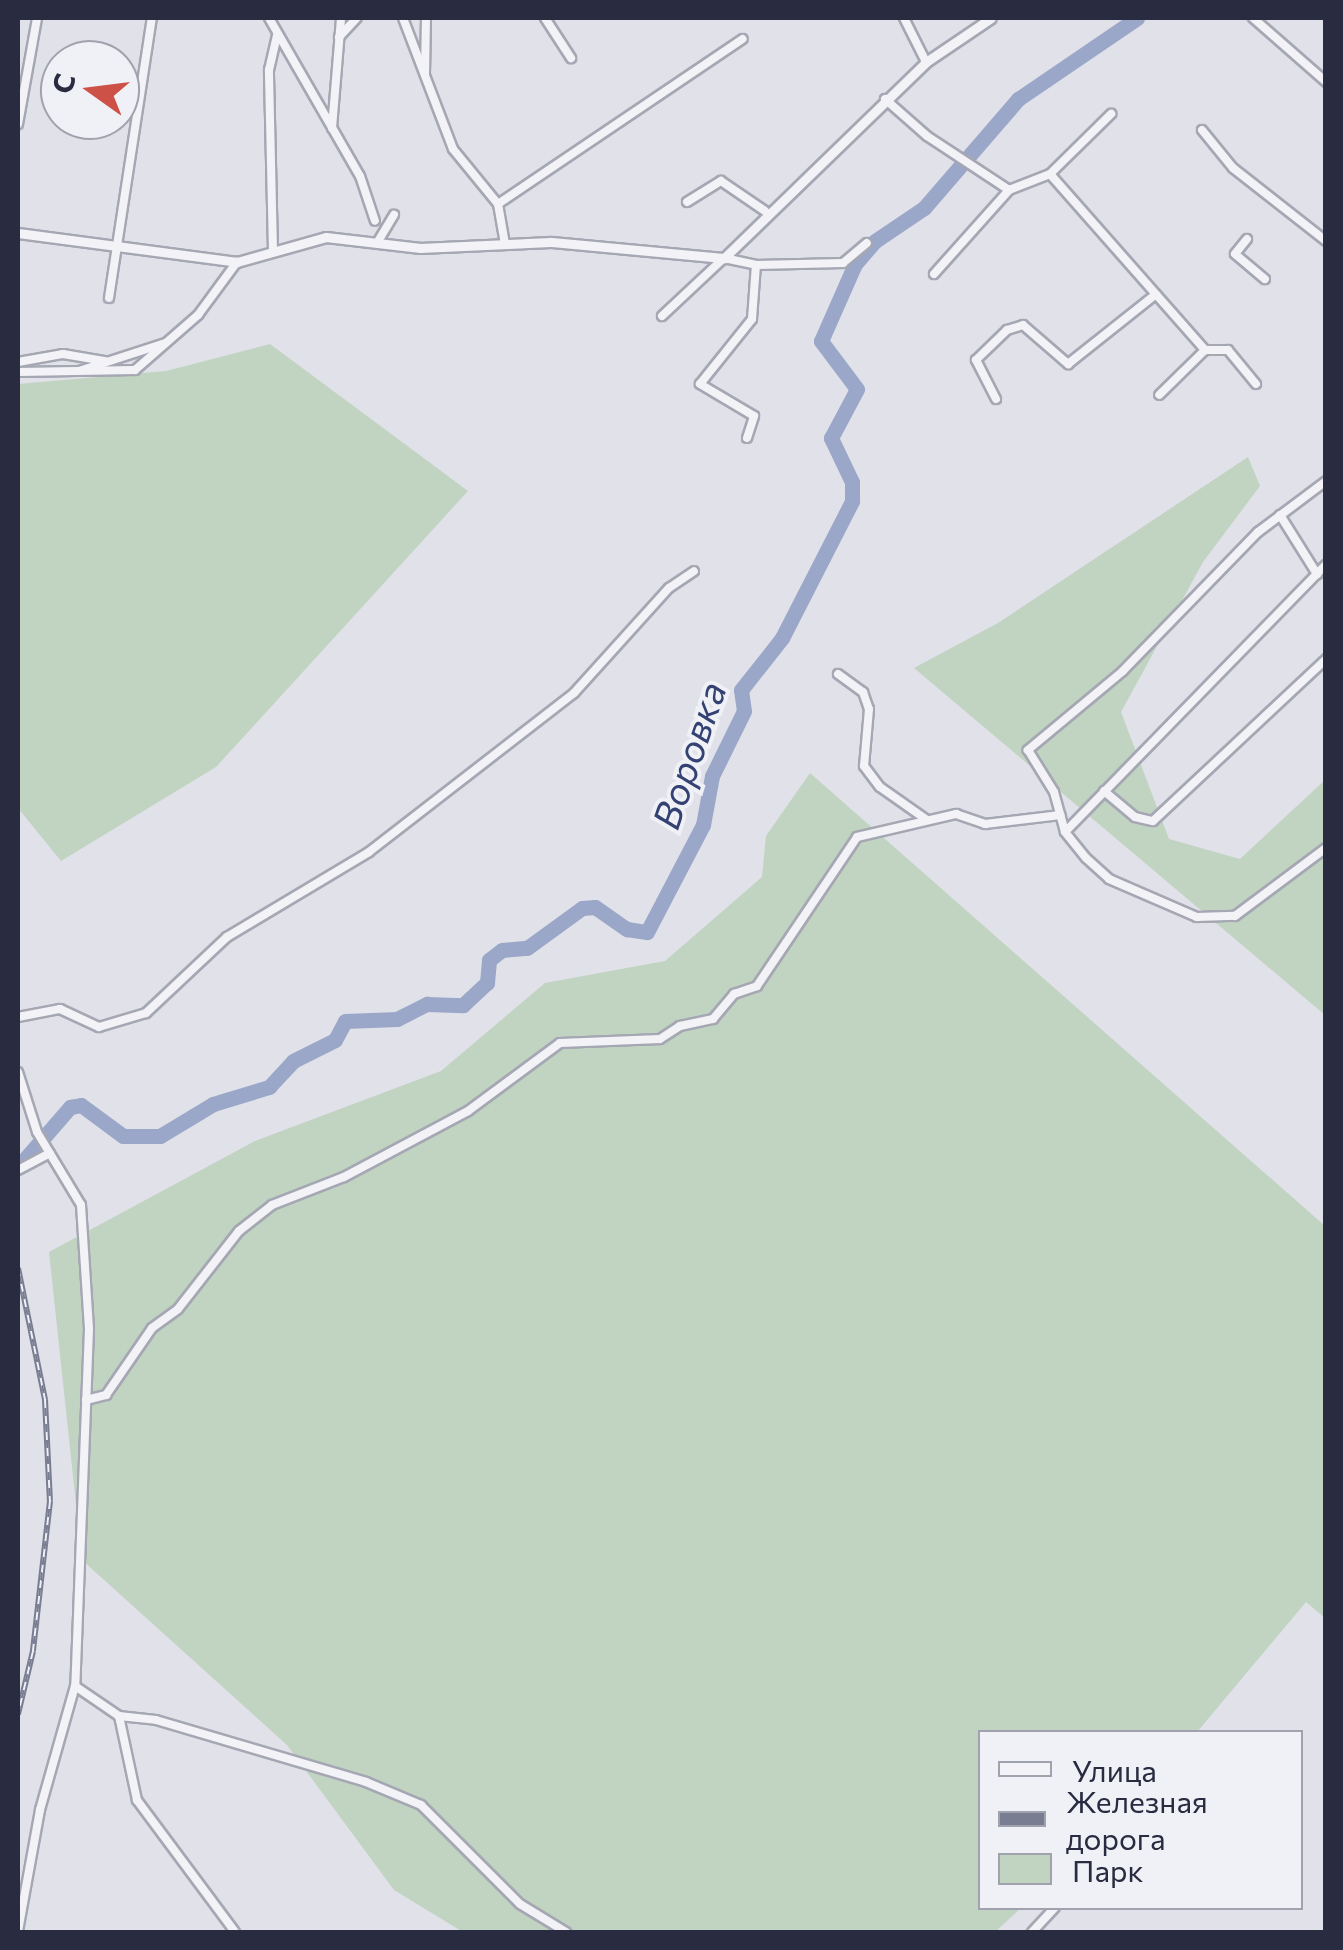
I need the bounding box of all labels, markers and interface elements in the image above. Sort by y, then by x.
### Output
north arrow [40,40,140,140]
text: С [44,70,82,97]
water label: Воровка [642,676,734,834]
legend [978,1730,1303,1910]
text: Улица [1072,1751,1157,1788]
text: Железная дорога [1066,1782,1208,1856]
text: Парк [1072,1851,1144,1888]

